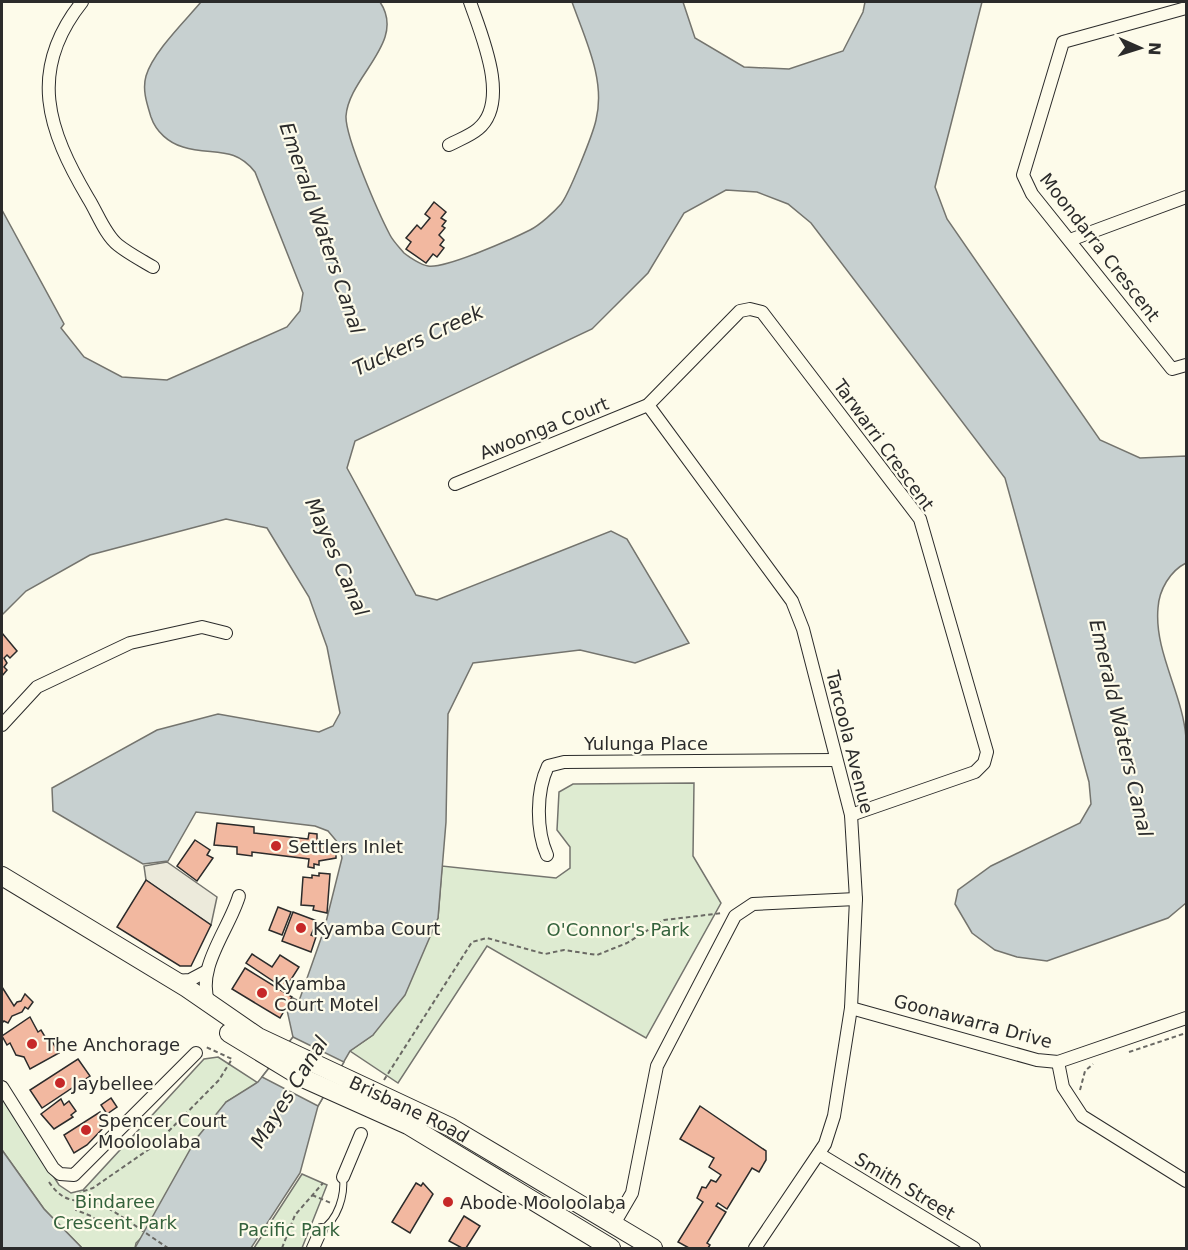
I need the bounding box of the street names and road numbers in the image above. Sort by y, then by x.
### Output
street label: Moondarra Crescent [1036,169,1164,325]
street label: Tarwarri Crescent [829,375,939,515]
street label: Awoonga Court [476,393,612,463]
street label: Tarcoola Avenue [822,667,878,816]
street label: Yulunga Place [583,733,708,754]
street label: Goonawarra Drive [891,990,1055,1052]
street label: Brisbane Road [346,1071,473,1146]
street label: Smith Street [851,1148,959,1224]

